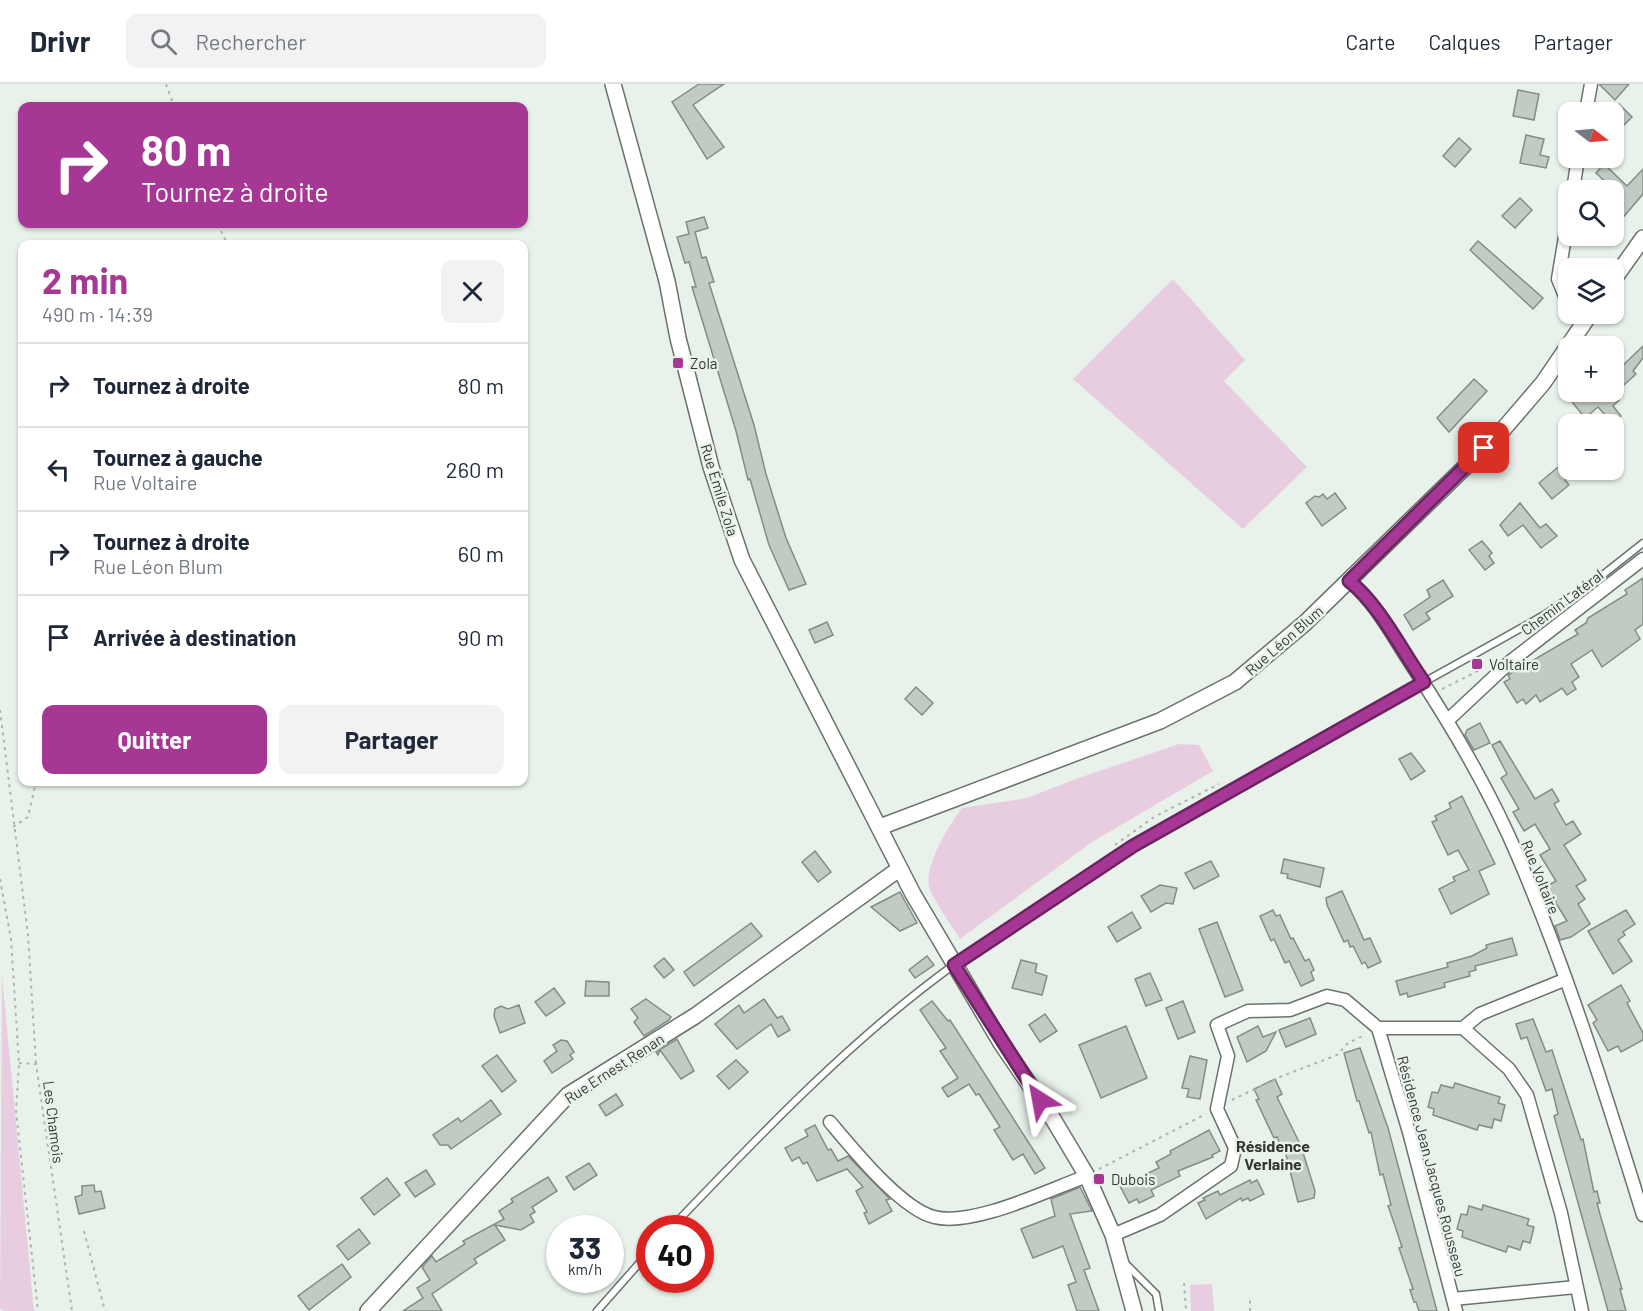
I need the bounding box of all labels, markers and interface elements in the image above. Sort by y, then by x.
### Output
search box [126,14,546,68]
text: Drivr [30,24,90,58]
icon: search [147,25,180,58]
text: Rechercher [195,28,306,54]
text: Carte [1346,29,1395,54]
text: Calques [1428,29,1501,54]
text: Partager [1534,29,1613,54]
north arrow [1558,102,1624,168]
map controls [1558,102,1624,480]
text: 80 m [141,124,231,174]
icon: right [42,126,120,204]
text: Tournez à droite [141,175,329,207]
button: search [1558,180,1624,246]
text: 2 min [42,258,128,301]
button: layers [1558,258,1624,324]
button: close [441,260,504,323]
text: 490 m · 14:39 [42,302,153,326]
button: + [1558,336,1624,402]
place label: Zola [690,354,718,372]
marker: Zola [671,356,685,370]
icon: right [42,369,75,402]
text: Tournez à droite [93,372,250,398]
text: 80 m [458,372,504,398]
button: − [1558,414,1624,480]
pin [1458,422,1509,473]
icon: arrive [1467,431,1500,464]
street label: Rue Émile Zola [697,442,743,538]
text: Tournez à gauche [93,444,263,470]
icon: left [42,453,75,486]
text: 260 m [446,456,504,482]
text: Rue Voltaire [93,470,197,494]
text: Tournez à droite [93,528,250,554]
icon: right [42,537,75,570]
text: 60 m [458,540,504,566]
text: Rue Léon Blum [93,554,223,578]
street label: Chemin Latéral [1517,565,1607,639]
street label: Rue Léon Blum [1241,601,1327,679]
icon: arrive [42,621,75,654]
text: Arrivée à destination [93,624,296,650]
text: 90 m [458,624,504,650]
place label: Voltaire [1489,655,1539,673]
marker: Voltaire [1470,657,1484,671]
button: Quitter [42,705,267,774]
button: Partager [279,705,504,774]
street label: Rue Voltaire [1518,837,1564,917]
street label: Rue Ernest Renan [561,1029,667,1107]
street label: Résidence Jean Jacques Rousseau [1394,1054,1470,1278]
position arrow [1008,1068,1072,1132]
street label: Les Chamois [40,1080,68,1164]
district label: Résidence Verlaine [1236,1136,1310,1173]
place label: Dubois [1111,1170,1155,1188]
marker: Dubois [1092,1172,1106,1186]
speed limit sign: 40 [636,1215,714,1293]
text: 33 [569,1229,601,1265]
text: km/h [568,1260,602,1278]

